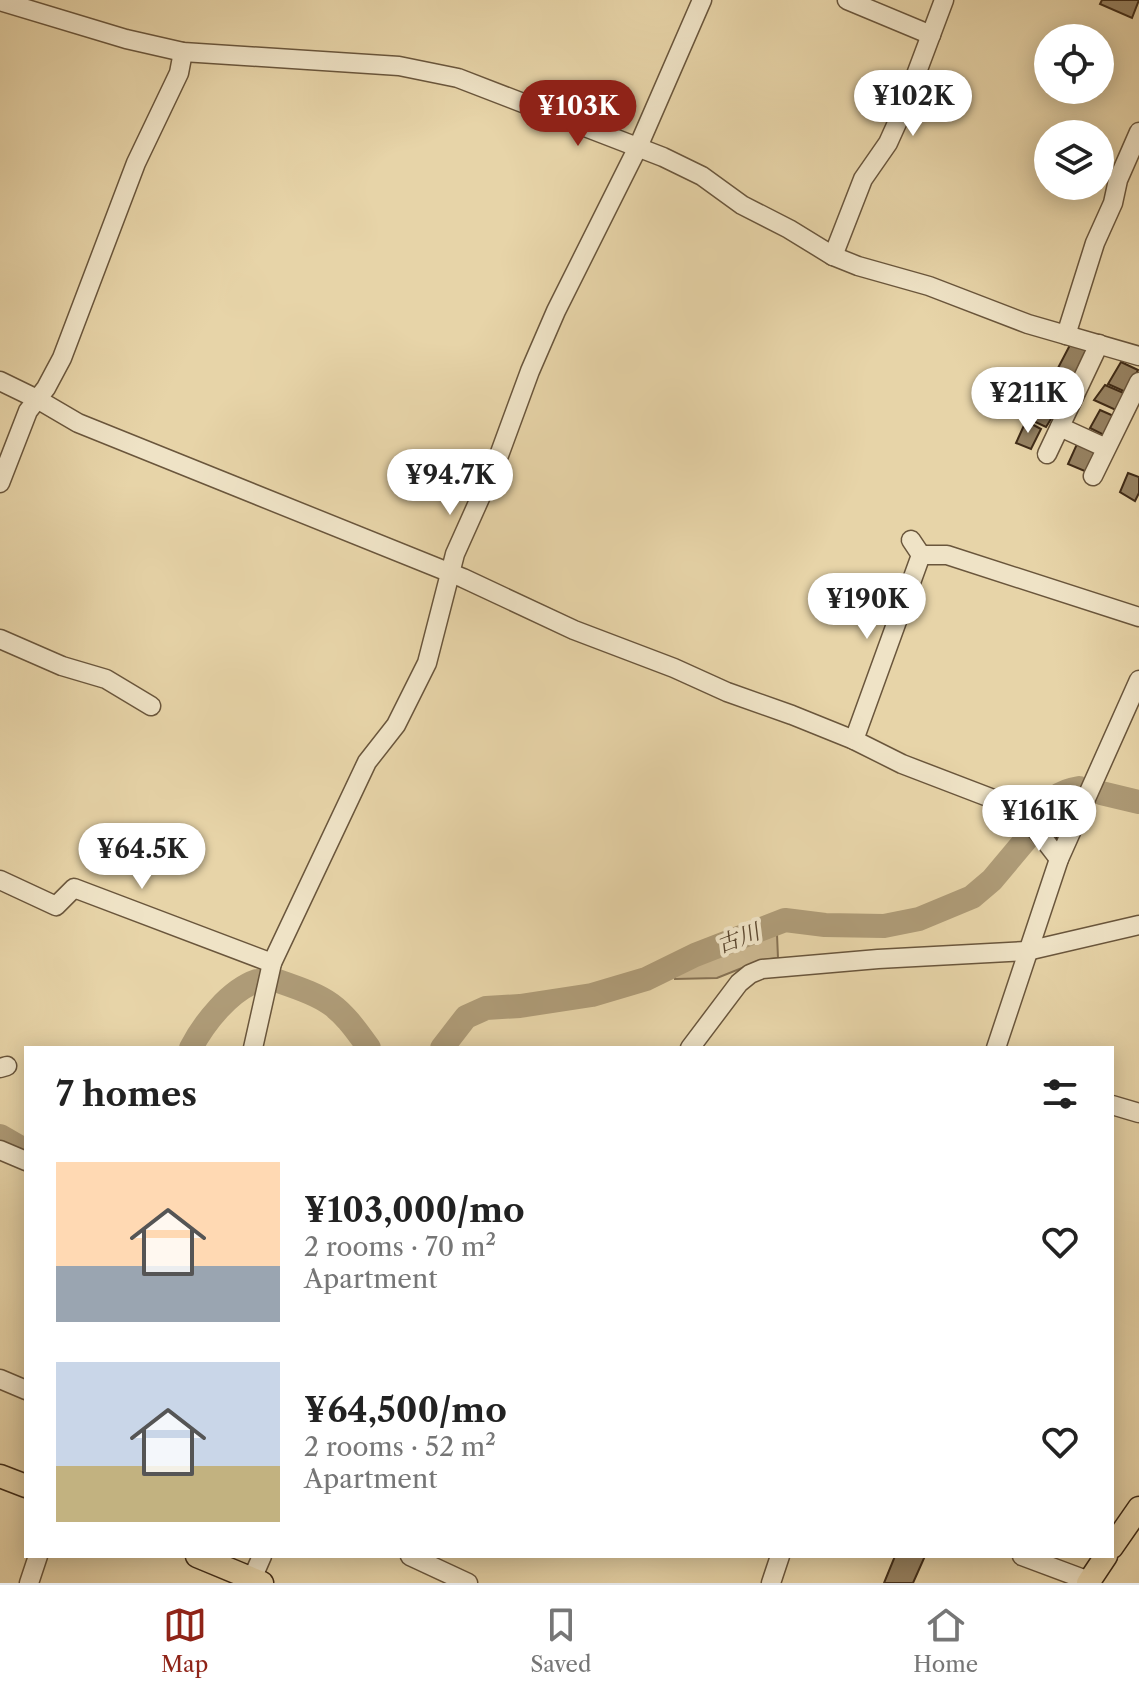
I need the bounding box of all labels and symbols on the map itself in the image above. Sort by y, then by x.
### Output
pin: ¥102K [857,70,969,138]
pin: ¥103K [522,80,634,148]
pin: ¥211K [972,367,1084,435]
pin: ¥94.7K [385,449,515,517]
pin: ¥190K [811,573,923,641]
pin: ¥161K [983,785,1095,853]
pin: ¥64.5K [77,823,207,891]
water label: 古川 [713,917,765,959]

